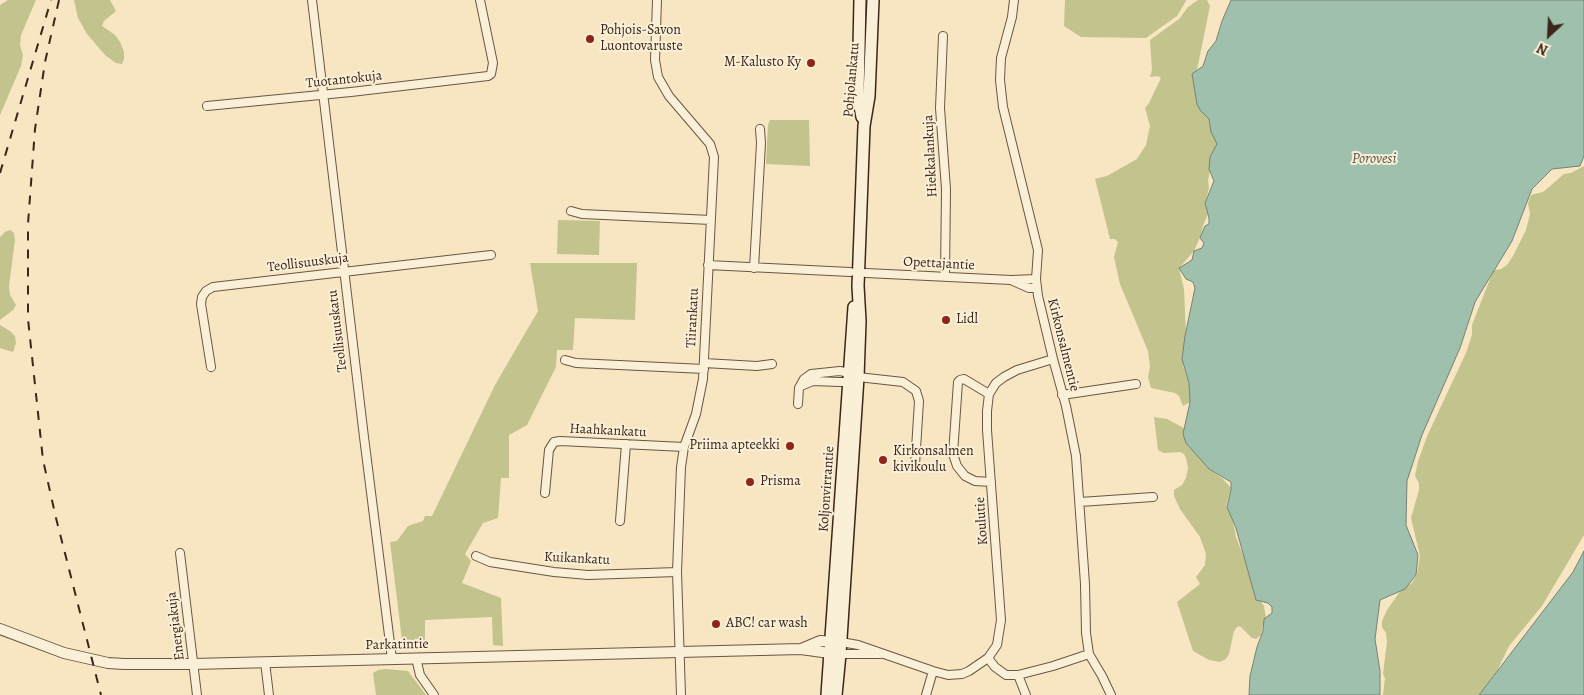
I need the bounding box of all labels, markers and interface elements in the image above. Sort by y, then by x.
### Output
north arrow [1524,10,1574,60]
place label: Pohjois-Savon Luontovaruste [600,23,683,56]
marker: Pohjois-Savon Luontovaruste [584,33,596,45]
text: N [1534,38,1551,60]
street label: Pohjolankatu [840,42,864,118]
place label: M-Kalusto Ky [724,55,801,71]
marker: M-Kalusto Ky [805,57,817,69]
street label: Tuotantokuja [305,68,383,92]
street label: Hiekkalankuja [920,114,942,198]
water label: Porovesi [1352,150,1396,168]
street label: Teollisuuskuja [266,250,350,276]
street label: Opettajantie [903,254,975,274]
street label: Tiirankatu [683,288,703,348]
street label: Teollisuuskatu [325,289,351,373]
street label: Kirkonsalmentie [1043,297,1083,393]
place label: Lidl [956,312,978,328]
marker: Lidl [940,314,952,326]
street label: Haahkankatu [569,421,647,441]
place label: Priima apteekki [689,438,780,454]
marker: Priima apteekki [784,440,796,452]
place label: Kirkonsalmen kivikoulu [893,444,974,477]
street label: Koljonvirrantie [816,445,838,533]
marker: Kirkonsalmen kivikoulu [877,454,889,466]
place label: Prisma [760,474,801,490]
marker: Prisma [744,476,756,488]
street label: Koulutie [972,496,992,546]
street label: Kuikankatu [543,549,611,569]
street label: Energiakuja [163,591,189,661]
place label: ABC! car wash [726,616,808,632]
marker: ABC! car wash [710,618,722,630]
street label: Parkatintie [365,636,429,654]

